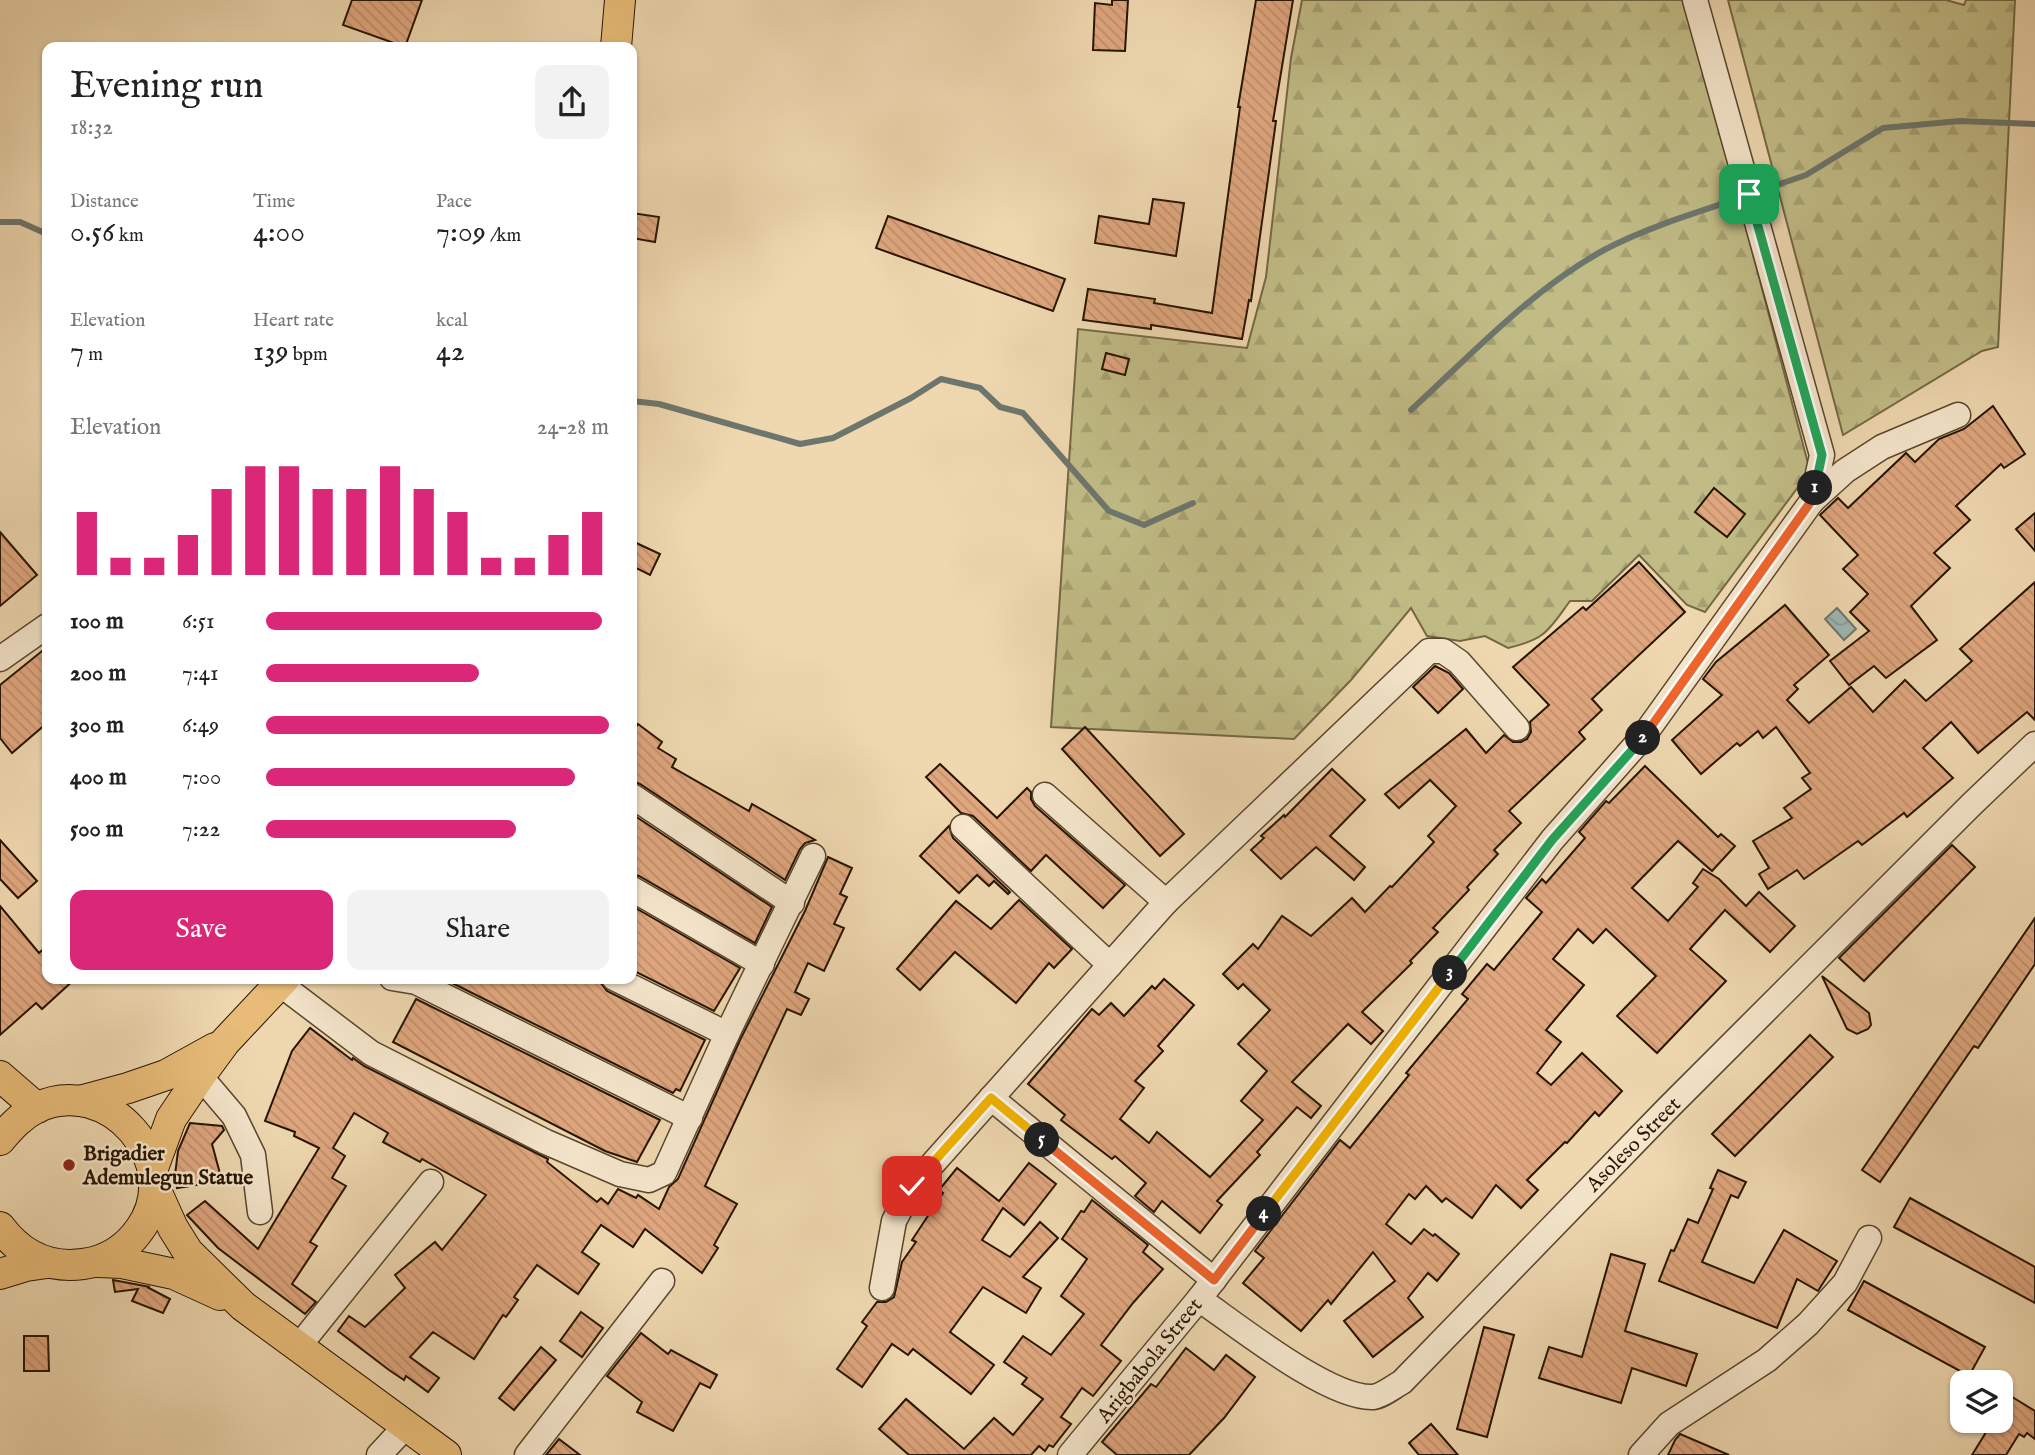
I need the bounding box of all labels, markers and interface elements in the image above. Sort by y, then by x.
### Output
text: Evening run [70,63,264,111]
button: share [535,65,609,139]
text: 18:32 [70,113,113,142]
pin [1719,164,1779,224]
icon: arrive [1730,175,1768,213]
text: Distance [70,190,139,214]
text: Time [253,190,295,214]
text: Pace [436,190,472,214]
text: 0.56 [70,214,115,252]
text: 4:00 [253,214,305,252]
text: 7:09 [436,214,486,252]
text: km [115,224,144,248]
text: /km [486,224,521,248]
text: Elevation [70,309,145,333]
text: Heart rate [253,309,334,333]
text: kcal [436,309,468,333]
text: 7 [70,333,84,371]
text: 139 [253,333,288,371]
text: 42 [436,333,465,371]
text: m [84,343,103,367]
text: bpm [288,343,328,367]
text: Elevation [70,413,161,442]
text: 24–28 m [537,413,609,442]
pin: 1 [1798,470,1832,505]
text: 1 [1811,475,1818,499]
text: 100 m [70,607,124,636]
text: 6:51 [182,607,215,636]
text: 200 m [70,659,126,688]
text: 7:41 [182,659,219,688]
text: 300 m [70,711,124,740]
text: 6:49 [182,711,219,740]
pin: 2 [1626,720,1660,756]
text: 2 [1638,725,1647,749]
text: 400 m [70,763,127,792]
text: 7:00 [182,763,221,792]
text: 500 m [70,815,124,844]
text: 7:22 [182,815,220,844]
button: Save [70,890,333,970]
button: Share [347,890,609,970]
pin: 3 [1432,956,1468,990]
text: 3 [1446,960,1453,984]
street label: Asoleso Street [1580,1092,1687,1199]
pin: 5 [1024,1122,1060,1158]
text: 5 [1038,1127,1045,1151]
place label: Brigadier Ademulegun Statue [82,1141,253,1192]
pin [882,1156,942,1216]
marker: Brigadier Ademulegun Statue [61,1157,77,1173]
icon: check [893,1167,931,1205]
pin: 4 [1246,1196,1282,1232]
text: 4 [1259,1201,1268,1225]
street label: Arigbabola Street [1091,1293,1209,1430]
map controls [1950,1370,2013,1433]
button: layers [1950,1370,2013,1433]

